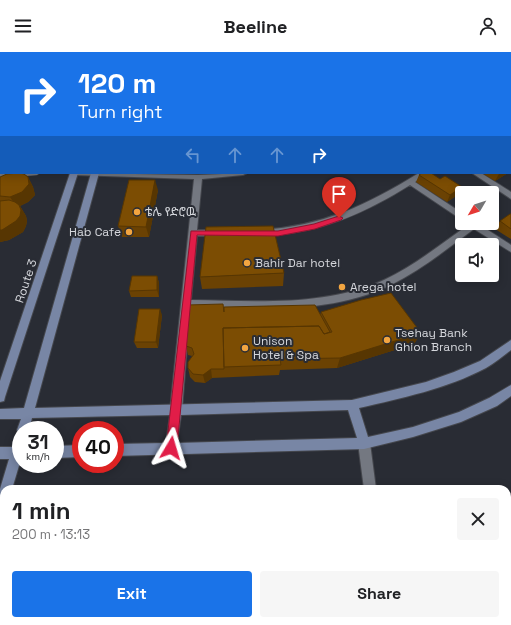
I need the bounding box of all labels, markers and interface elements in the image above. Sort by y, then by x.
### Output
icon: menu [12,15,34,37]
text: Beeline [224,15,287,38]
icon: person [477,15,499,37]
text: 120 m [78,65,156,101]
icon: right [12,68,64,120]
text: Turn right [78,100,162,123]
icon: left [182,144,204,166]
icon: ahead [224,144,246,166]
icon: ahead [266,144,288,166]
icon: right [308,144,330,166]
pin [322,177,356,218]
icon: arrive [328,183,350,205]
north arrow [455,186,499,230]
map controls [455,186,499,282]
place label: ቴሌ የድሮዉ [145,204,197,220]
marker: ቴሌ የድሮዉ [132,207,142,217]
place label: Hab Cafe [69,224,121,240]
marker: Hab Cafe [124,227,134,237]
button: sound [455,238,499,282]
place label: Bahir Dar hotel [255,255,340,271]
street label: Route 3 [11,257,41,305]
marker: Bahir Dar hotel [242,258,252,268]
place label: Arega hotel [350,279,417,295]
marker: Arega hotel [337,282,347,292]
place label: Tsehay Bank Ghion Branch [395,325,472,355]
place label: Unison Hotel & Spa [253,333,319,363]
marker: Tsehay Bank Ghion Branch [382,335,392,345]
marker: Unison Hotel & Spa [240,343,250,353]
speed limit sign: 40 [72,421,124,473]
position arrow [150,427,192,469]
text: 31 [28,429,48,455]
text: km/h [26,450,50,463]
text: 1 min [12,495,71,526]
button: close [457,498,499,540]
text: 200 m · 13:13 [12,526,90,543]
button: Exit [12,571,252,617]
button: Share [260,571,499,617]

